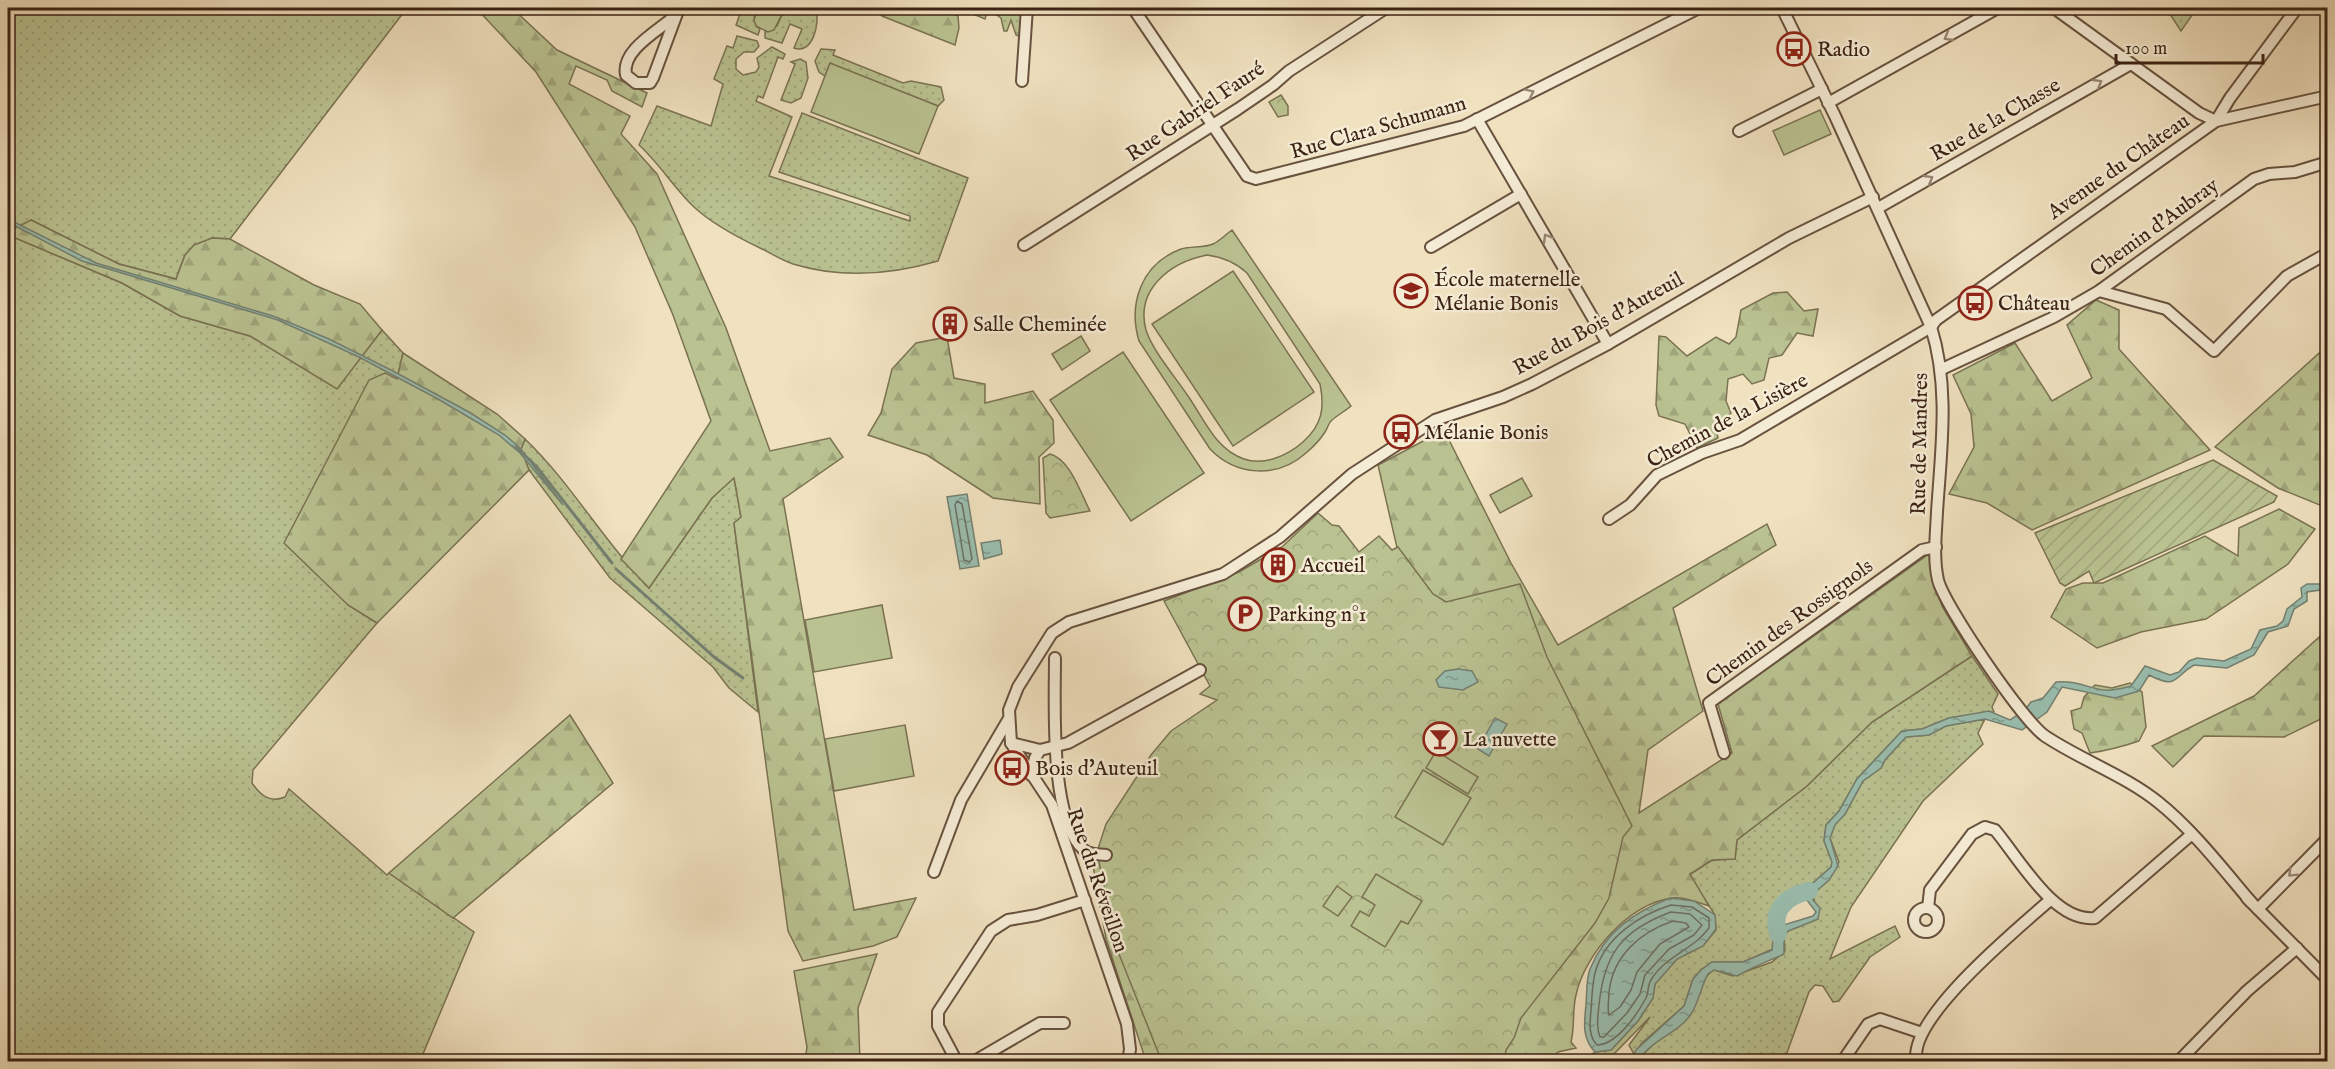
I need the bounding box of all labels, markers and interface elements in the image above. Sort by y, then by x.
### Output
scale bar [2116,27,2263,65]
one-way arrow [1944,29,1954,41]
bus stop icon: Radio [1776,31,1812,67]
place label: Radio [1817,37,1870,64]
text: 100 m [2125,38,2167,61]
street label: Rue Gabriel Fauré [1121,56,1271,169]
street label: Rue de la Chasse [1926,72,2066,168]
one-way arrow [2092,78,2102,90]
one-way arrow [1523,88,1534,100]
street label: Rue Clara Schumann [1287,90,1469,166]
street label: Avenue du Château [2042,108,2195,227]
street label: Chemin d'Aubray [2085,172,2225,284]
one-way arrow [1923,175,1933,186]
one-way arrow [1543,234,1554,245]
place label: École maternelle Mélanie Bonis [1434,266,1581,318]
street label: Rue du Bois d'Auteuil [1509,266,1689,382]
school or university icon: École maternelle Mélanie Bonis [1393,273,1429,309]
bus stop icon: Château [1957,285,1993,321]
place label: Château [1998,291,2070,318]
building icon: Salle Cheminée [932,306,968,342]
place label: Salle Cheminée [973,312,1107,339]
street label: Chemin de la Lisière [1642,367,1813,475]
street label: Rue de Mandres [1906,373,1935,515]
bus stop icon: Mélanie Bonis [1383,414,1419,450]
place label: Mélanie Bonis [1424,420,1548,447]
building icon: Accueil [1260,547,1296,583]
place label: Accueil [1300,553,1365,580]
street label: Chemin des Rossignols [1701,553,1879,693]
parking icon: Parking n°1 [1227,596,1263,632]
place label: Parking n°1 [1268,602,1366,629]
bar icon: La nuvette [1422,721,1458,757]
place label: La nuvette [1463,727,1557,754]
bus stop icon: Bois d'Auteuil [994,750,1030,786]
place label: Bois d'Auteuil [1035,756,1158,783]
street label: Rue du Réveillon [1059,804,1134,956]
one-way arrow [2288,866,2299,876]

